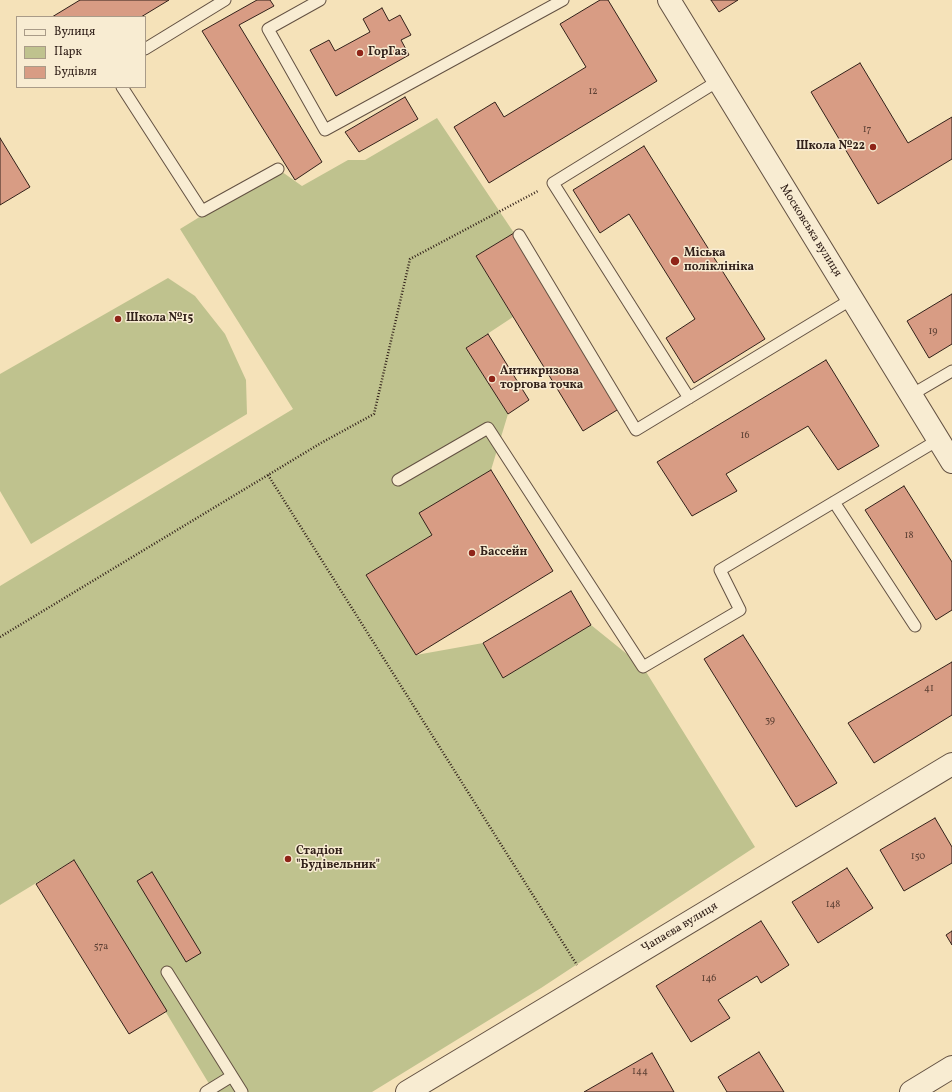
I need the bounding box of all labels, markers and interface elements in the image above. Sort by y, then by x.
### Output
legend [16,16,146,88]
text: Вулиця [54,24,95,40]
text: Парк [54,44,82,60]
place label: ГорГаз [368,46,407,60]
marker: ГорГаз [355,48,365,58]
text: Будівля [54,64,97,80]
house number: 12 [588,86,598,98]
house number: 17 [863,124,871,136]
place label: Школа №22 [796,140,865,154]
marker: Школа №22 [868,142,878,152]
street label: Московська вулиця [776,182,844,280]
place label: Міська поліклініка [684,247,754,275]
marker: Міська поліклініка [669,255,681,267]
place label: Школа №15 [126,312,193,326]
marker: Школа №15 [113,314,123,324]
house number: 19 [928,326,938,338]
place label: Антикризова торгова точка [500,365,583,393]
marker: Антикризова торгова точка [487,374,497,384]
house number: 16 [741,430,749,442]
house number: 18 [905,530,913,542]
place label: Бассейн [480,546,527,560]
marker: Бассейн [467,548,477,558]
house number: 41 [924,683,934,695]
house number: 39 [765,715,775,727]
place label: Стадіон "Будівельник" [296,845,380,873]
house number: 150 [911,851,925,863]
marker: Стадіон "Будівельник" [283,854,293,864]
house number: 148 [826,899,840,911]
street label: Чапаєва вулиця [639,900,721,956]
house number: 57а [94,941,108,953]
house number: 146 [702,973,716,985]
house number: 144 [632,1066,648,1078]

